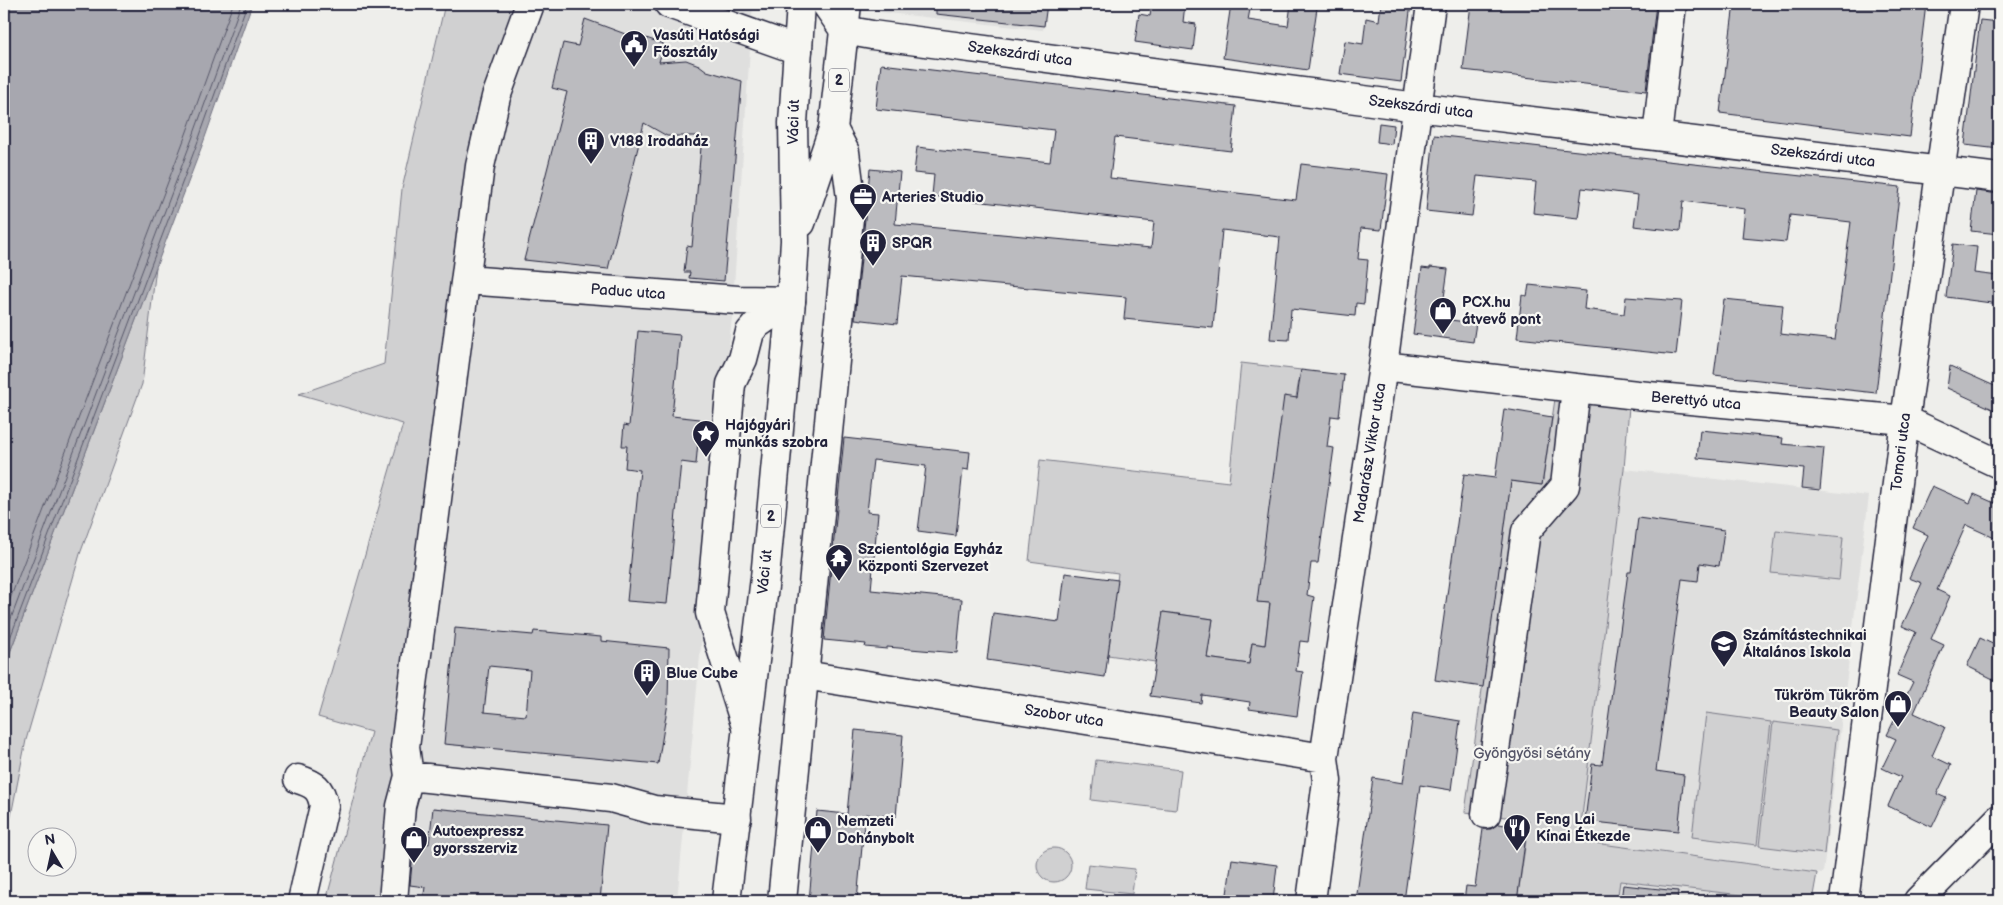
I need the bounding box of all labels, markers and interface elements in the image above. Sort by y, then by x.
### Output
place label: Vasúti Hatósági Főosztály [653,26,759,62]
public building icon: Vasúti Hatósági Főosztály [619,29,649,68]
street label: Szekszárdi utca [966,37,1074,71]
road number: 2 [829,68,849,92]
street label: Szekszárdi utca [1368,91,1474,123]
street label: Váci út [784,99,804,145]
building icon: V188 Irodaház [576,126,606,165]
place label: V188 Irodaház [610,132,709,151]
street label: Szekszárdi utca [1770,140,1876,172]
office icon: Arteries Studio [848,182,878,221]
place label: Arteries Studio [881,188,984,207]
building icon: SPQR [858,228,888,267]
place label: SPQR [892,234,932,253]
street label: Paduc utca [590,280,666,304]
place label: PCX.hu átvevő pont [1462,293,1541,329]
shop icon: PCX.hu átvevő pont [1428,296,1458,335]
street label: Madarász Viktor utca [1350,381,1390,525]
street label: Berettyó utca [1650,388,1742,414]
street label: Tomori utca [1887,412,1915,492]
place label: Hajógyári munkás szobra [725,416,828,452]
place icon: Hajógyári munkás szobra [691,419,721,458]
road number: 2 [761,504,781,528]
place label: Szcientológia Egyház Központi Szervezet [858,540,1003,576]
temple icon: Szcientológia Egyház Központi Szervezet [824,543,854,582]
street label: Váci út [753,548,777,595]
place label: Számítástechnikai Általános Iskola [1742,626,1867,662]
school or university icon: Számítástechnikai Általános Iskola [1709,629,1739,668]
building icon: Blue Cube [632,658,662,697]
place label: Blue Cube [666,664,738,683]
place label: Tükröm Tükröm Beauty Salon [1774,686,1879,722]
shop icon: Tükröm Tükröm Beauty Salon [1883,689,1913,728]
street label: Szobor utca [1023,700,1105,732]
park label: Gyöngyösi sétány [1473,744,1591,763]
place label: Feng Lai Kínai Étkezde [1536,810,1631,846]
place label: Nemzeti Dohánybolt [837,812,914,848]
restaurant icon: Feng Lai Kínai Étkezde [1502,813,1532,852]
shop icon: Nemzeti Dohánybolt [803,815,833,854]
place label: Autoexpressz gyorsszerviz [432,822,524,858]
shop icon: Autoexpressz gyorsszerviz [399,825,429,864]
north arrow [28,828,78,878]
text: N [44,830,57,849]

